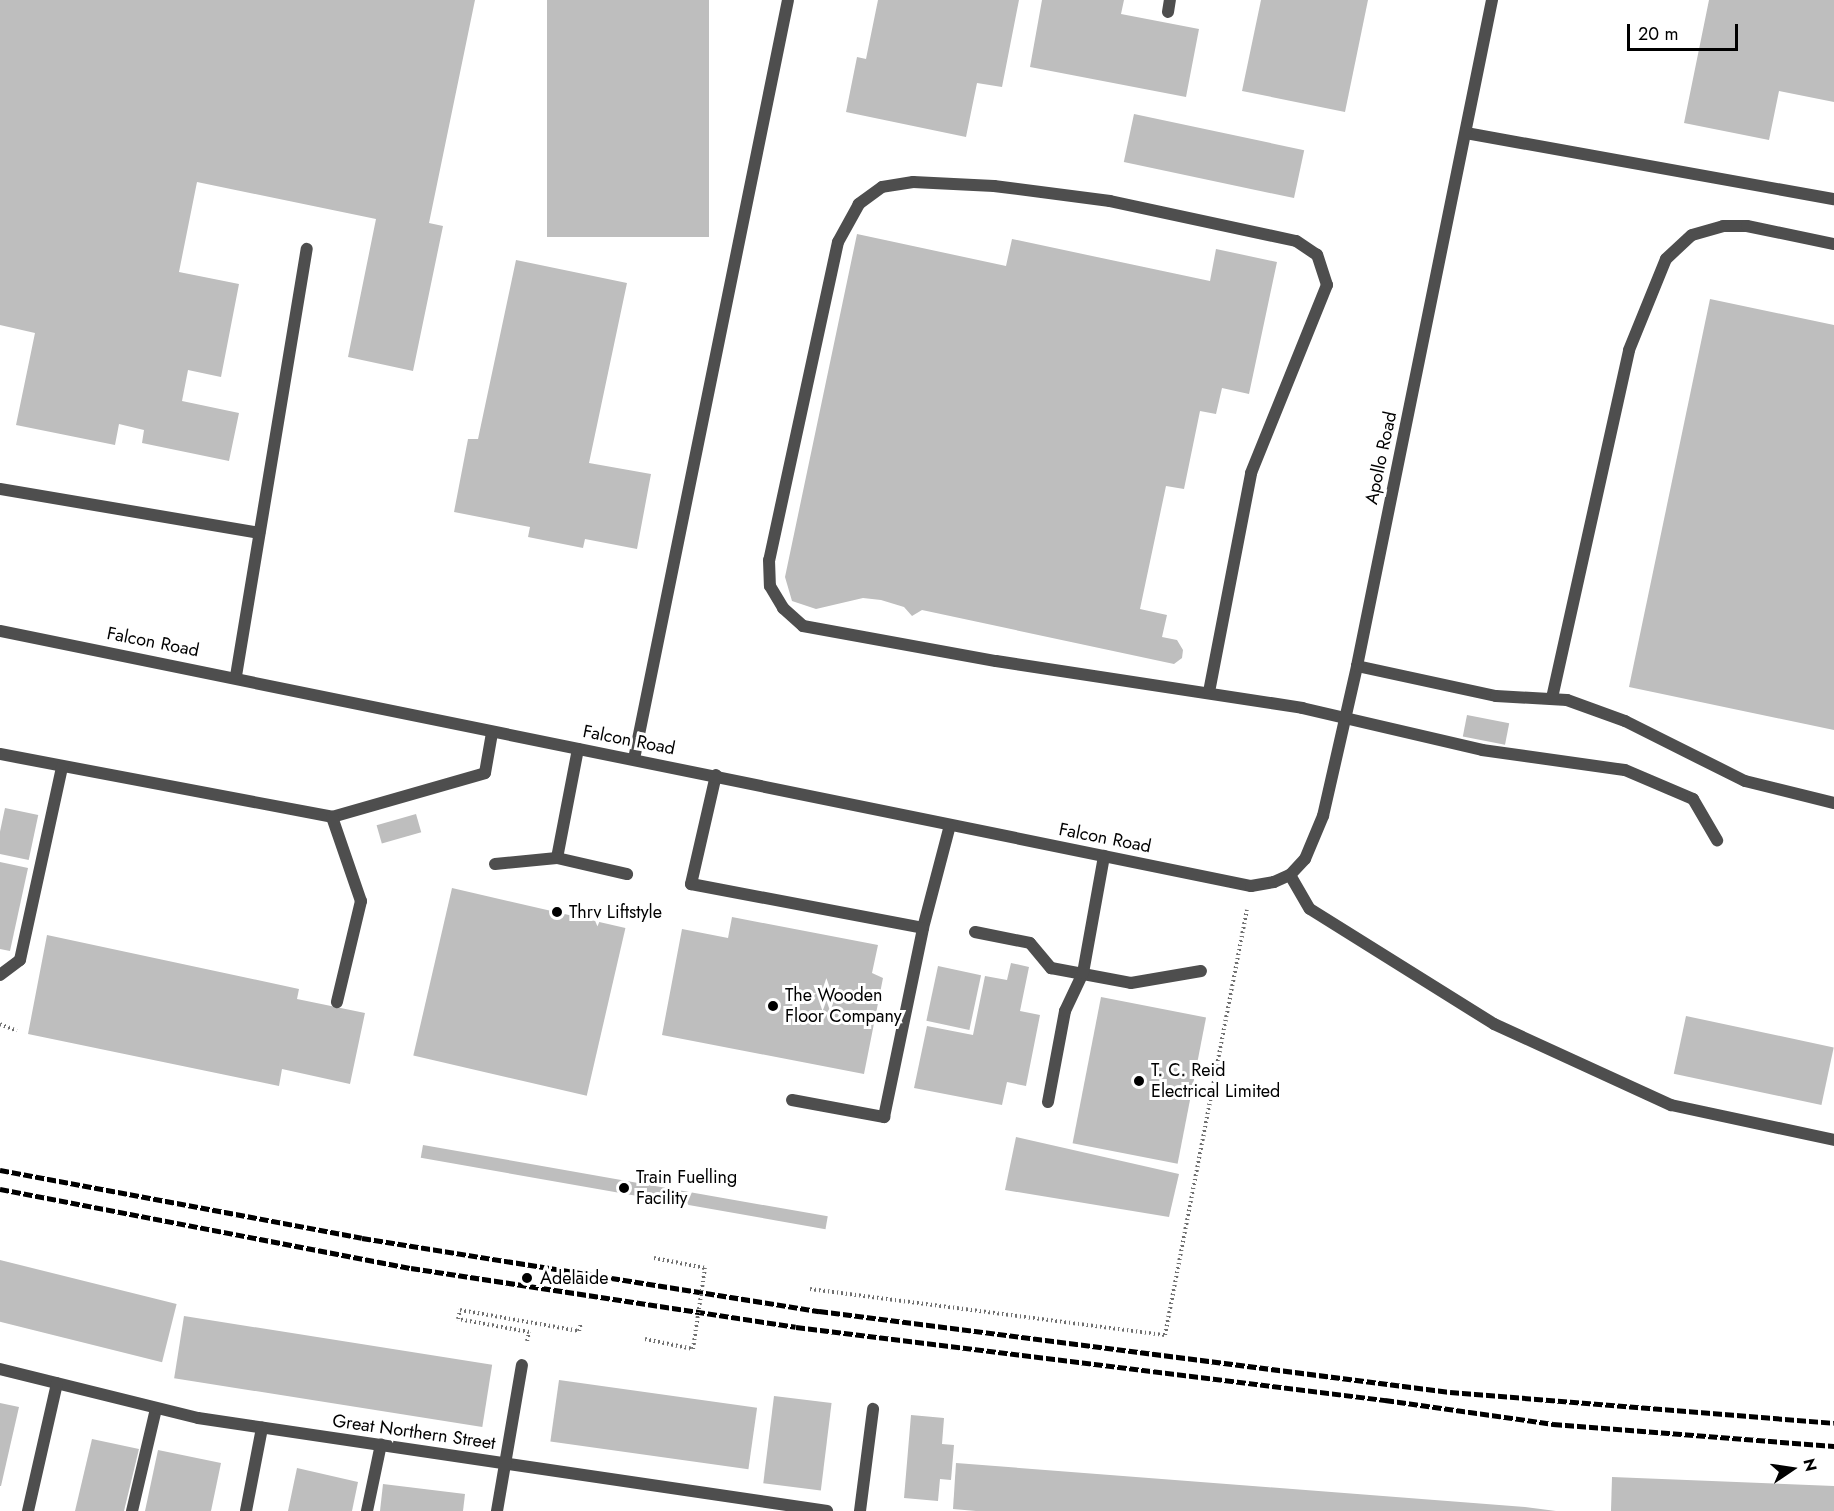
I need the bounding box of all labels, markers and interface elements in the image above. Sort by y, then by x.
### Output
scale bar [1630,12,1741,50]
text: 20 m [1638,21,1678,47]
street label: Apollo Road [1361,410,1401,506]
street label: Falcon Road [105,622,201,662]
street label: Falcon Road [581,720,677,760]
street label: Falcon Road [1057,818,1153,858]
place label: Thrv Liftstyle [569,901,662,923]
marker: Thrv Liftstyle [550,905,564,919]
place label: The Wooden Floor Company [785,985,902,1028]
marker: The Wooden Floor Company [766,999,780,1013]
place label: T. C. Reid Electrical Limited [1151,1060,1280,1102]
marker: T. C. Reid Electrical Limited [1132,1074,1146,1088]
place label: Train Fuelling Facility [636,1167,737,1210]
marker: Train Fuelling Facility [617,1181,631,1195]
place label: Adelaide [540,1267,608,1289]
marker: Adelaide [518,1269,536,1287]
street label: Great Northern Street [331,1410,497,1454]
north arrow [1762,1439,1822,1499]
text: N [1797,1456,1823,1474]

